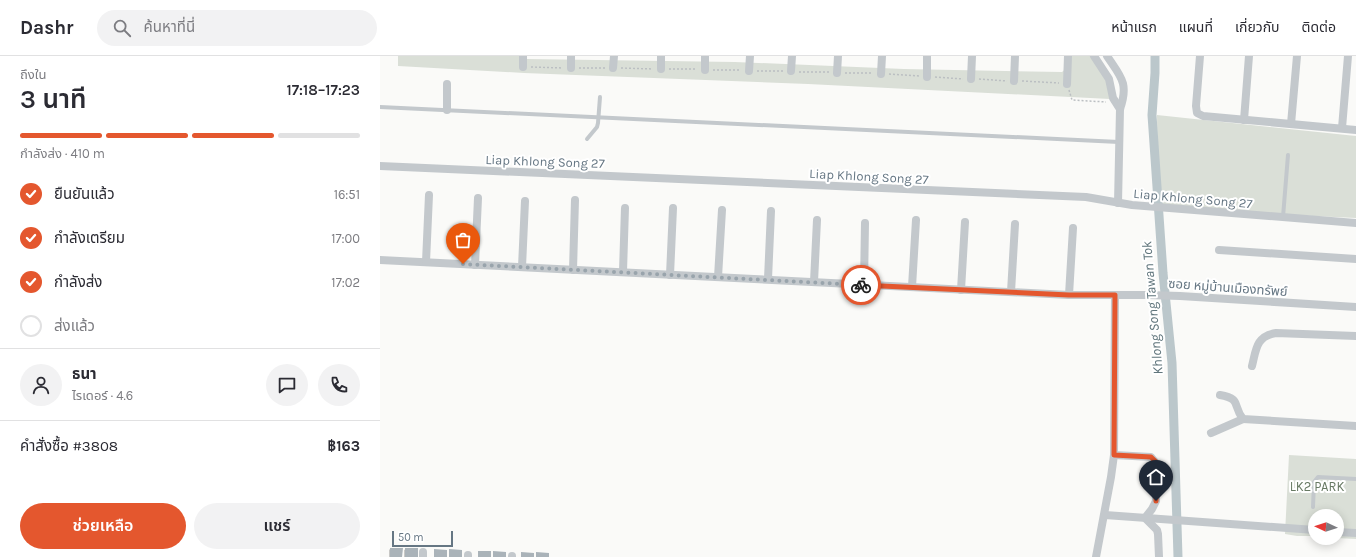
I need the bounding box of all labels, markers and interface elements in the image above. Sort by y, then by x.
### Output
search box [97,10,377,46]
text: Dashr [20,17,73,39]
icon: search [111,17,133,39]
text: ค้นหาที่นี่ [143,18,195,36]
text: หน้าแรก [1111,19,1157,36]
text: แผนที่ [1179,19,1213,36]
text: เกี่ยวกับ [1235,19,1280,36]
text: ติดต่อ [1302,19,1336,36]
text: ถึงใน [20,67,46,82]
text: 17:18–17:23 [286,81,360,99]
text: 3 นาที [20,84,86,115]
text: กำลังส่ง · 410 m [20,146,105,161]
street label: Liap Khlong Song 27 [485,152,605,171]
street label: Liap Khlong Song 27 [809,166,929,187]
icon: check [20,183,42,205]
text: ยืนยันแล้ว [54,185,115,203]
street label: Liap Khlong Song 27 [1133,186,1253,211]
text: 16:51 [334,187,360,202]
pin [446,223,480,264]
icon: check [20,227,42,249]
text: กำลังเตรียม [54,229,125,247]
icon: bag [452,229,474,251]
text: 17:00 [331,231,360,246]
water label: Khlong Song Tawan Tok [1138,240,1167,375]
courier [841,265,881,305]
icon: check [20,271,42,293]
text: กำลังส่ง [54,273,102,291]
icon: bike [850,274,872,296]
text: 17:02 [331,275,360,290]
street label: ซอย หมู่บ้านเมืองทรัพย์ [1168,276,1288,299]
text: ส่งแล้ว [54,317,95,335]
button: person [20,364,62,406]
button: chat [266,364,308,406]
button: phone [318,364,360,406]
text: ธนา [72,365,97,383]
text: ไรเดอร์ · 4.6 [72,388,133,403]
text: คำสั่งซื้อ #3808 [20,437,118,455]
text: ฿163 [328,437,360,455]
pin [1139,460,1173,501]
icon: home [1145,466,1167,488]
park label: LK2 PARK [1290,479,1344,494]
button: ช่วยเหลือ [20,503,186,549]
button: แชร์ [194,503,360,549]
north arrow [1308,509,1344,545]
map controls [1308,509,1344,545]
scale bar [392,529,453,548]
text: 50 m [398,531,424,544]

